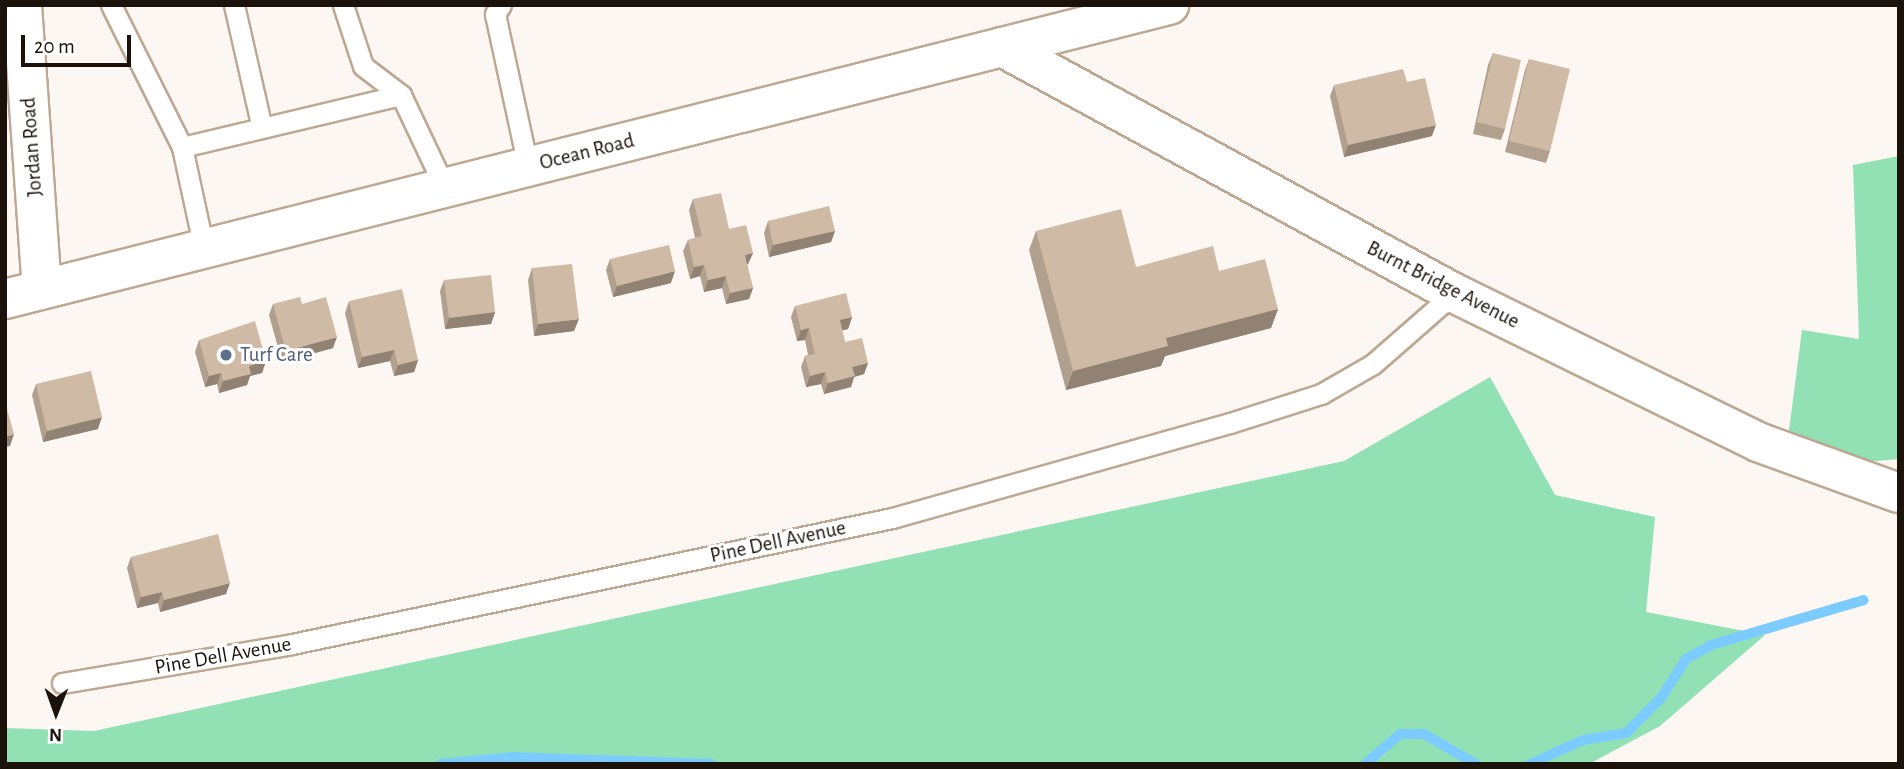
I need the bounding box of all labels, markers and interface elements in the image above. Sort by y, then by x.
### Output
scale bar [24,21,135,65]
text: 20 m [34,36,75,57]
street label: Jordan Road [16,97,48,197]
street label: Ocean Road [537,128,637,176]
street label: Burnt Bridge Avenue [1362,236,1524,334]
place label: Turf Care [240,342,313,368]
marker: Turf Care [218,347,234,363]
street label: Pine Dell Avenue [708,515,848,569]
street label: Pine Dell Avenue [153,632,293,680]
north arrow [21,678,91,748]
text: N [49,725,62,744]

